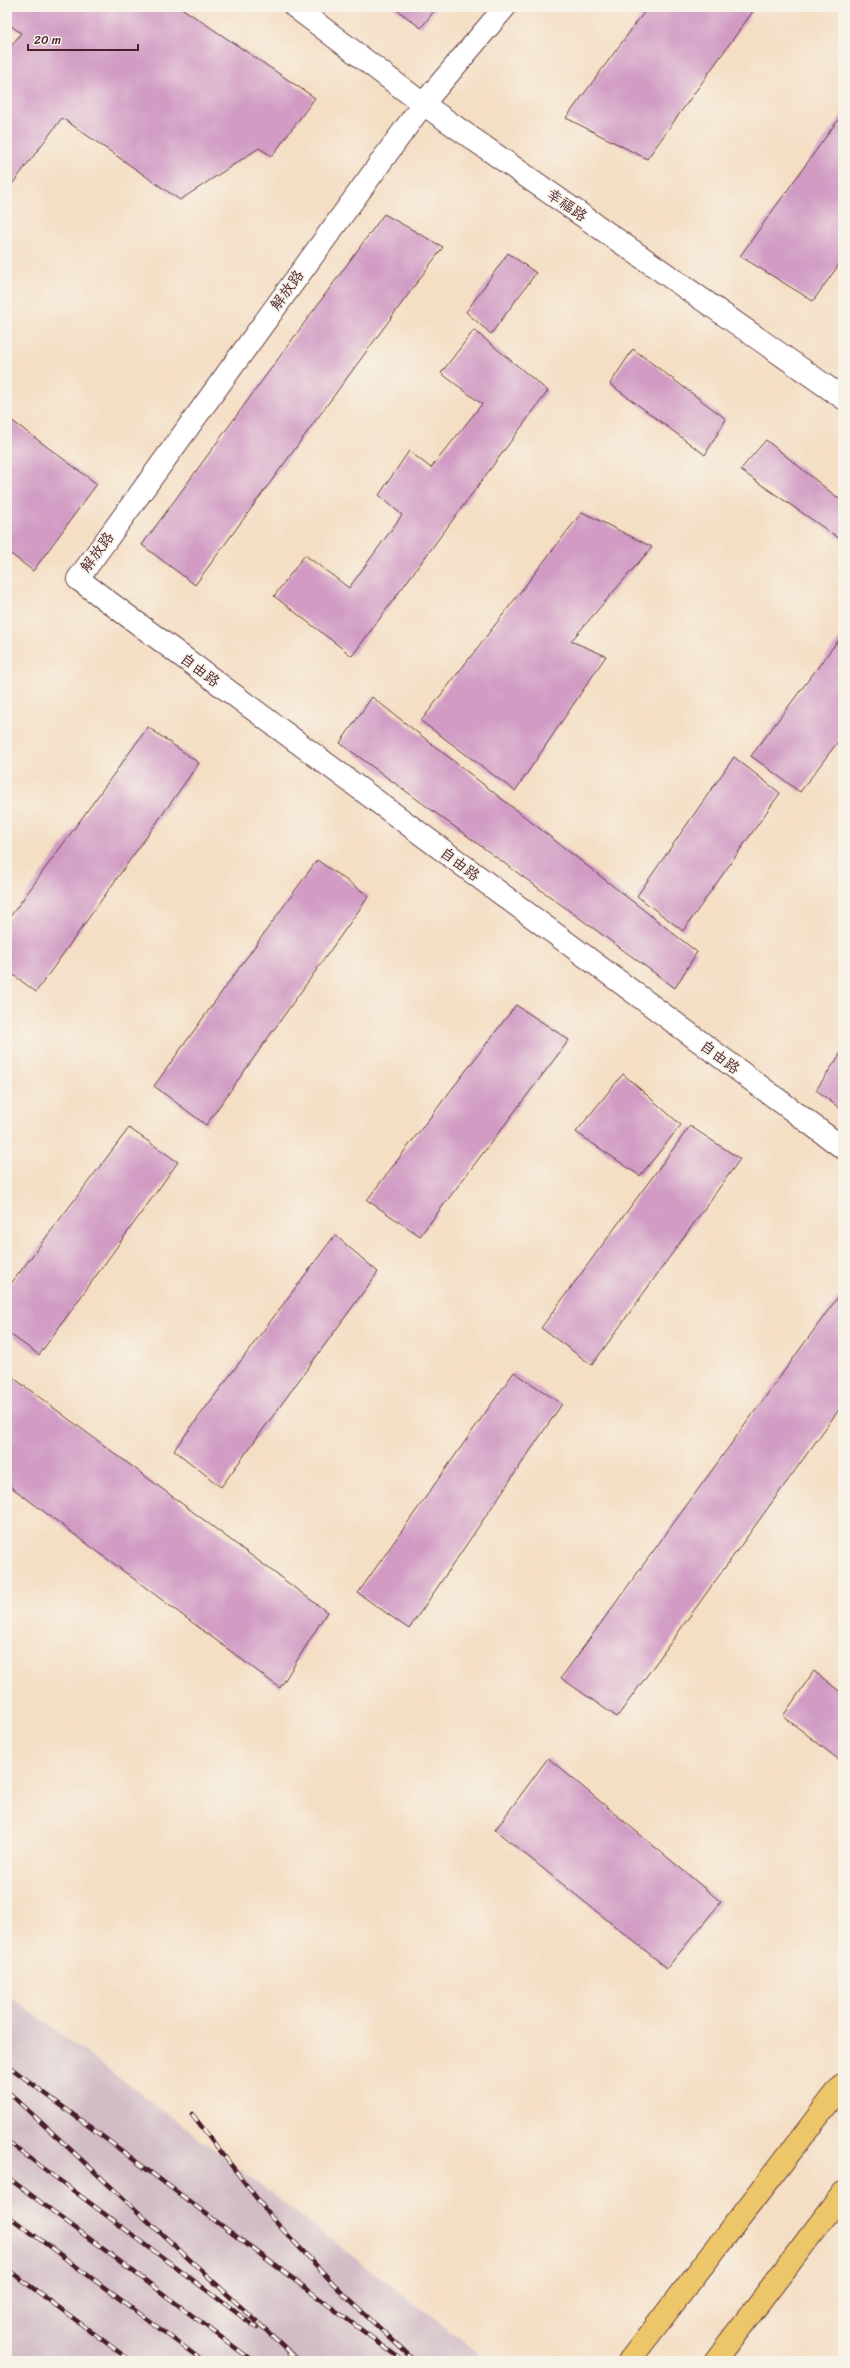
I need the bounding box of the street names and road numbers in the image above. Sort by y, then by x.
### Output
street label: 幸福路 [541,181,593,229]
street label: 解放路 [263,264,311,316]
street label: 解放路 [73,526,121,578]
street label: 自由路 [174,646,226,694]
street label: 自由路 [434,840,486,888]
street label: 自由路 [694,1033,746,1081]

